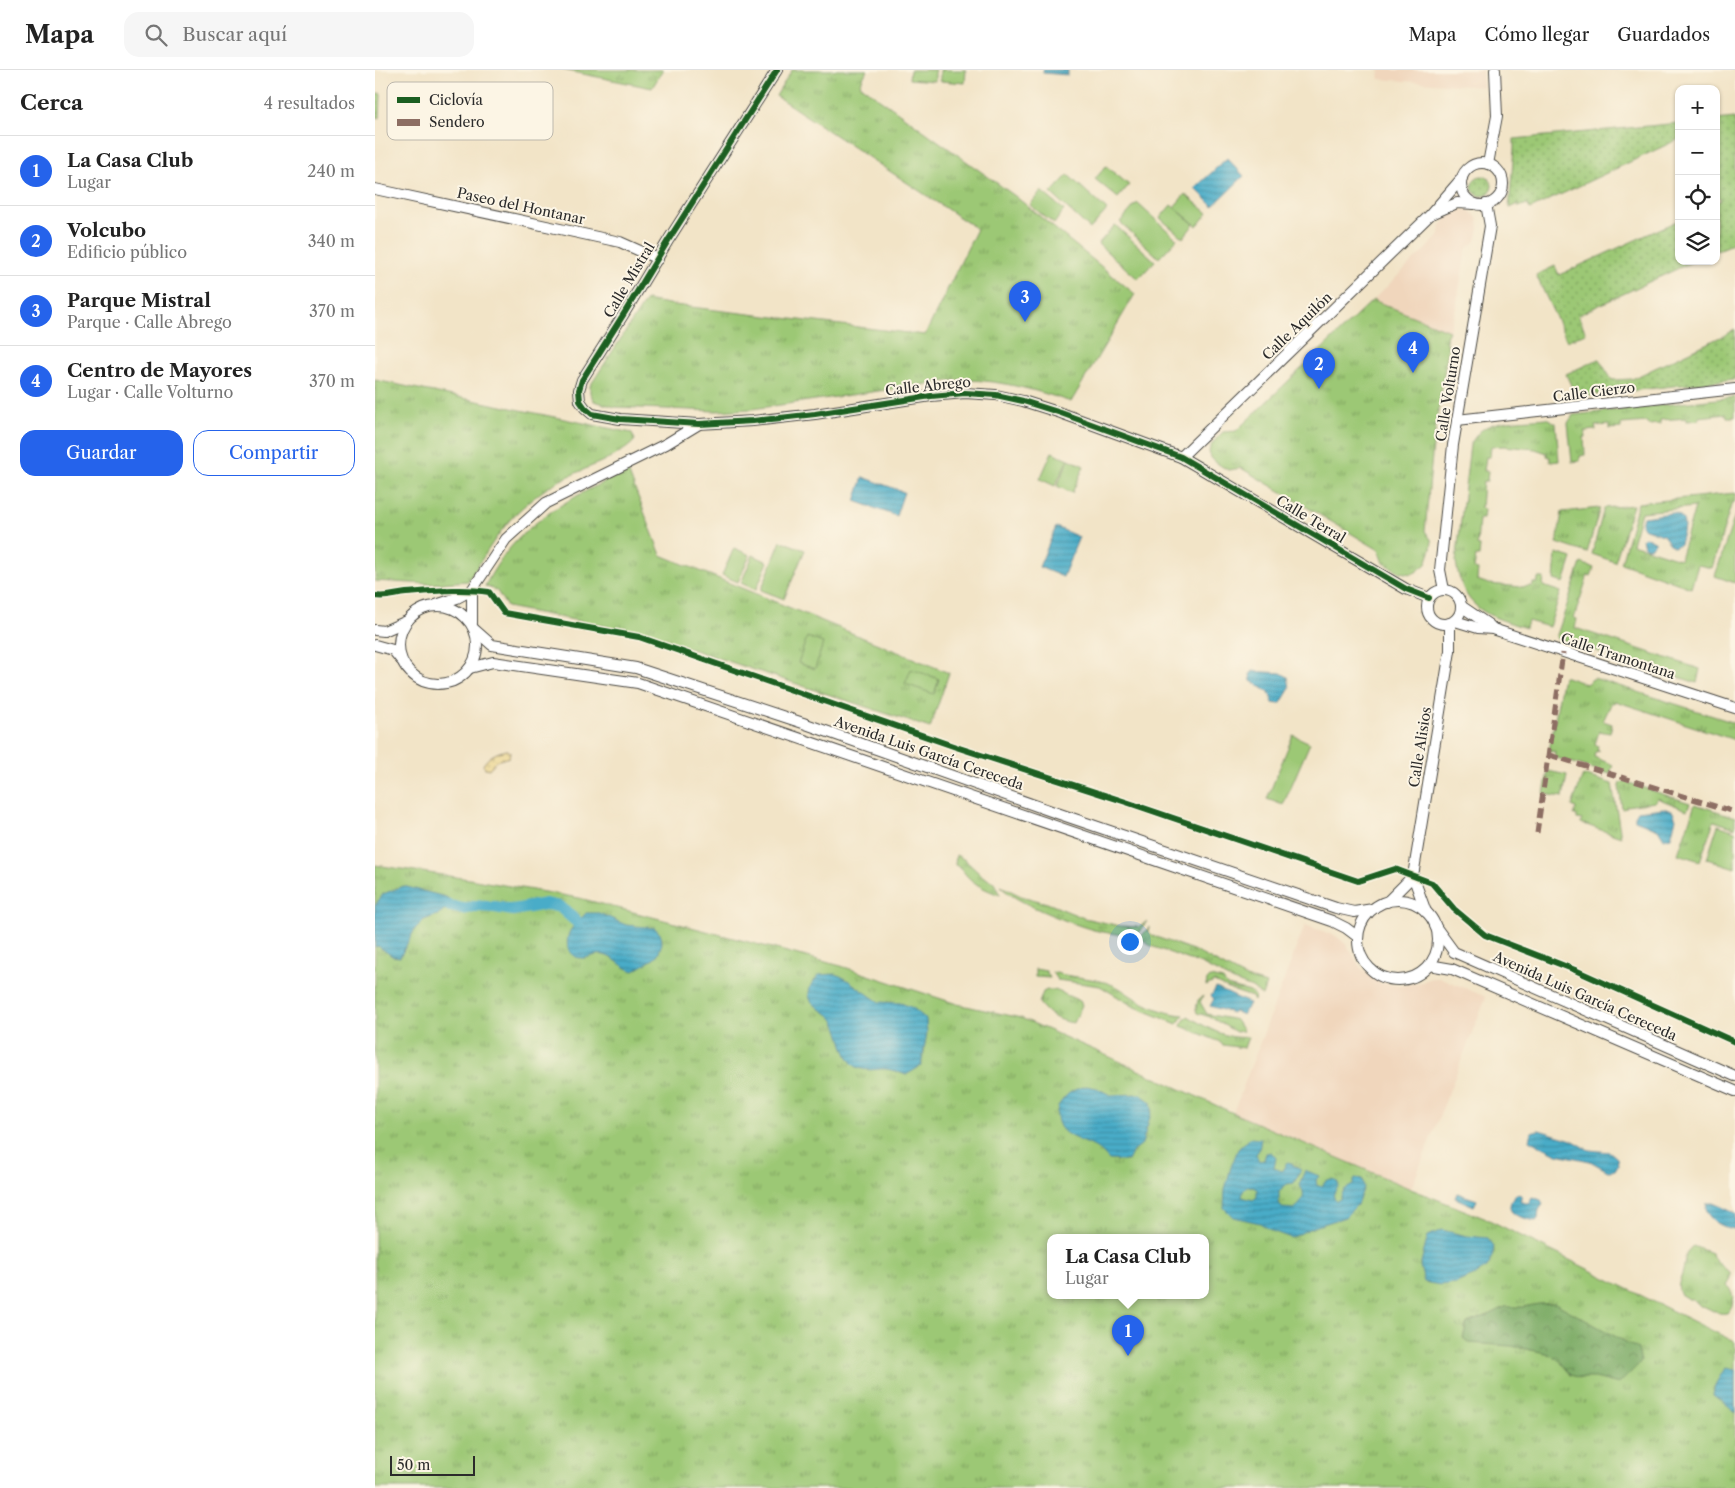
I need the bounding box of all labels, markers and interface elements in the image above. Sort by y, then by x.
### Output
search box [124,12,474,57]
text: Mapa [25,20,94,49]
icon: search [142,21,170,49]
text: Buscar aquí [182,23,287,46]
text: Mapa [1408,24,1457,46]
text: Cómo llegar [1485,24,1589,46]
text: Guardados [1617,24,1710,46]
legend [387,82,553,140]
map controls [1675,85,1720,265]
button: + [1675,85,1720,130]
text: Cerca [20,90,83,115]
text: Ciclovía [429,91,484,109]
text: 4 resultados [264,93,355,113]
text: Sendero [429,113,485,131]
button: − [1675,130,1720,175]
text: La Casa Club [67,149,193,172]
text: 1 [32,161,40,181]
text: 240 m [307,161,355,181]
text: Lugar [67,172,111,192]
button: locate [1675,175,1720,220]
street label: Paseo del Hontanar [455,184,587,228]
text: Volcubo [67,219,146,242]
button: layers [1675,220,1720,265]
text: 2 [31,231,41,251]
text: 340 m [308,231,355,251]
street label: Calle Mistral [599,239,659,321]
text: Edificio público [67,242,187,262]
pin: 3 [1009,281,1041,322]
street label: Calle Aquilón [1258,288,1336,364]
text: Parque Mistral [67,289,211,312]
text: 3 [31,301,41,321]
text: 370 m [309,301,355,321]
text: Parque · Calle Abrego [67,312,232,332]
pin: 4 [1397,332,1429,373]
street label: Calle Volturno [1432,345,1464,443]
pin: 2 [1303,348,1335,389]
text: Centro de Mayores [67,359,252,382]
text: 4 [31,371,41,391]
text: 370 m [309,371,355,391]
street label: Calle Abrego [884,373,972,399]
street label: Calle Cierzo [1552,378,1636,406]
text: Lugar · Calle Volturno [67,382,233,402]
button: Guardar [20,430,183,476]
button: Compartir [193,430,355,476]
street label: Calle Terral [1273,491,1349,547]
street label: Calle Tramontana [1558,629,1678,683]
street label: Calle Alisios [1405,705,1435,789]
street label: Avenida Luis García Cereceda [831,712,1027,794]
your location [1117,929,1143,955]
street label: Avenida Luis García Cereceda [1489,947,1680,1045]
popup [1047,1234,1209,1299]
text: La Casa Club [1065,1245,1191,1268]
text: Lugar [1065,1268,1109,1288]
pin: 1 [1112,1315,1144,1356]
scale bar [390,1453,475,1476]
text: 50 m [397,1456,430,1474]

